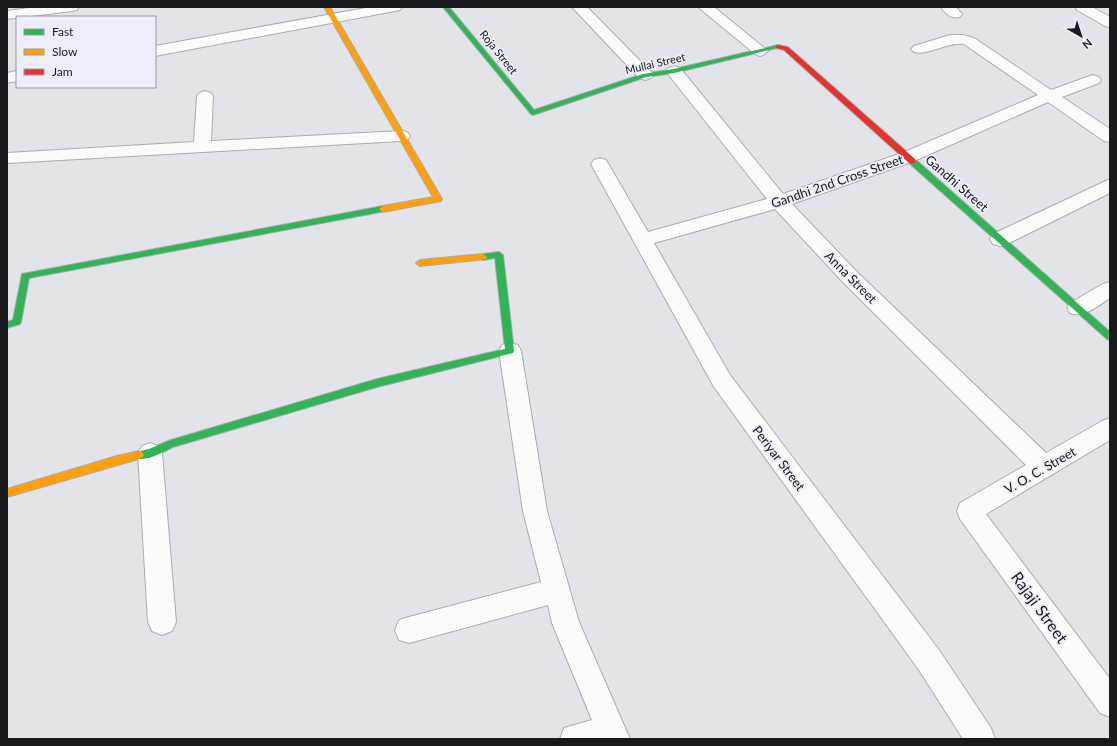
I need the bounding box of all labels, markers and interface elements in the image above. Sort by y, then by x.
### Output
legend [16,16,156,88]
north arrow [1061,16,1101,56]
text: Fast [52,24,74,39]
street label: Roja Street [477,27,521,77]
text: N [1080,36,1095,52]
text: Slow [52,44,78,59]
street label: Mullai Street [624,50,686,76]
text: Jam [52,64,73,79]
street label: Gandhi 2nd Cross Street [769,151,906,211]
street label: Gandhi Street [922,151,992,215]
street label: Anna Street [822,248,881,307]
street label: Periyar Street [749,422,809,494]
street label: V. O. C. Street [1001,443,1079,497]
street label: Rajaji Street [1008,568,1072,647]

